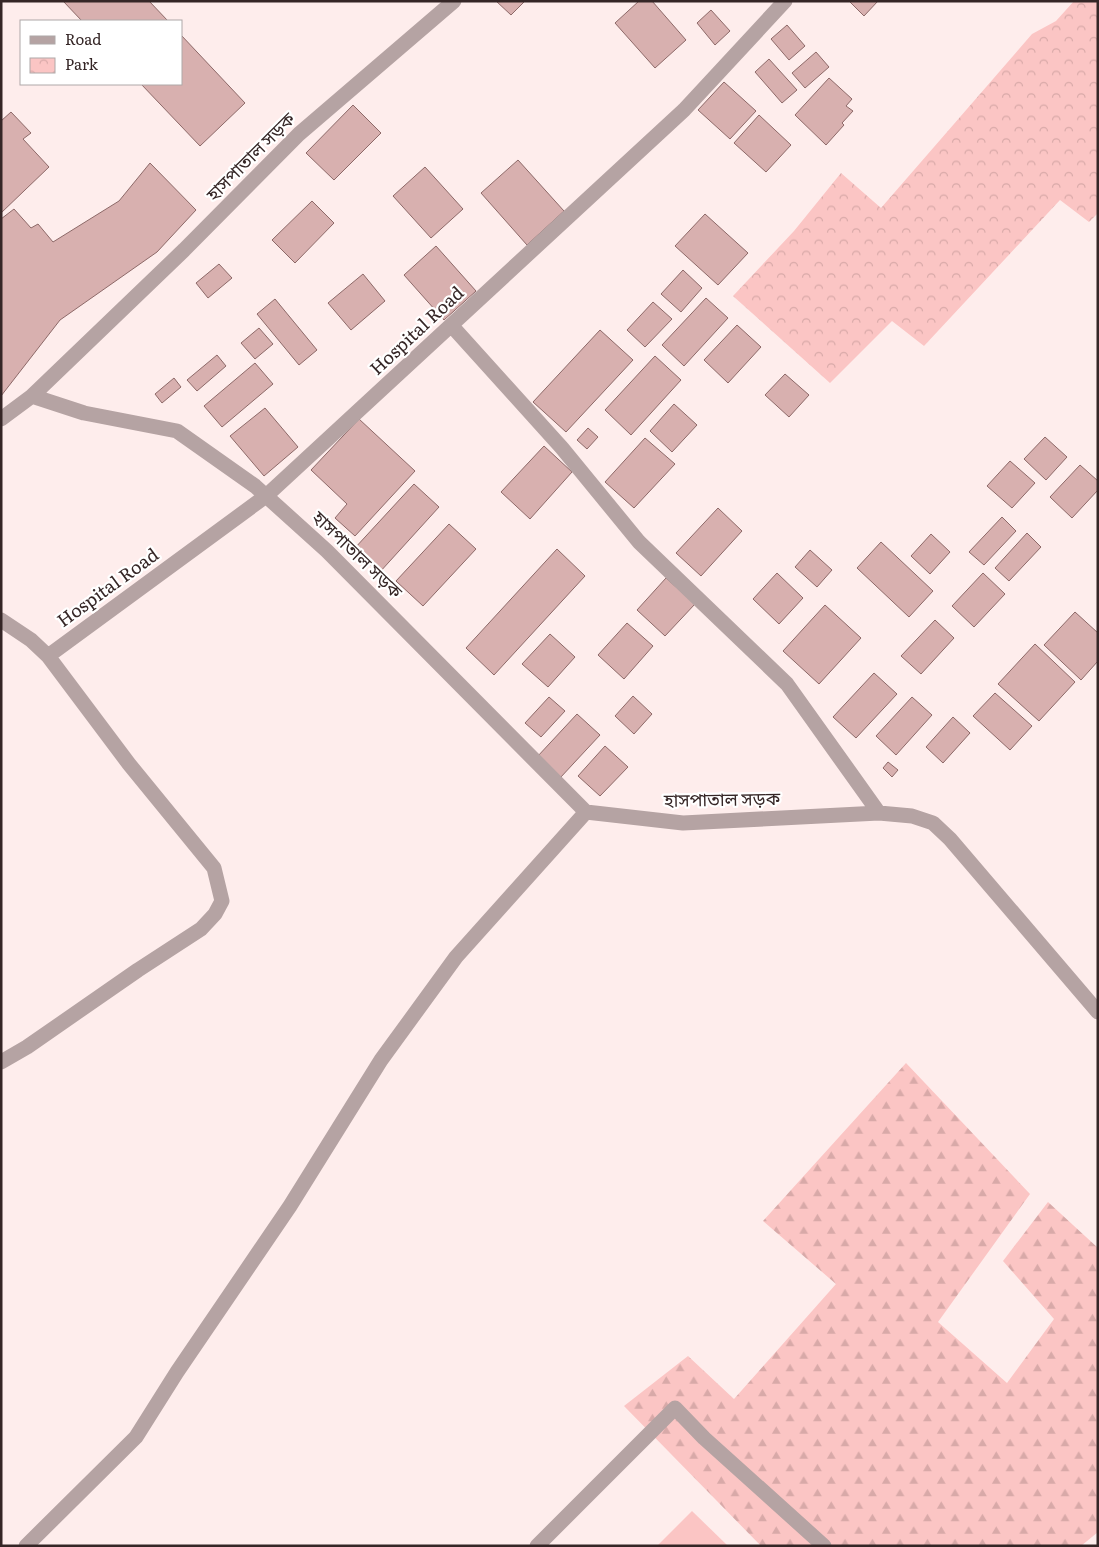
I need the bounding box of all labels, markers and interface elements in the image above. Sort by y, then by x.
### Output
legend [20,20,182,85]
text: Road [65,27,101,50]
text: Park [65,52,99,75]
street label: হাসপাতাল সড়ক [199,105,301,207]
street label: Hospital Road [363,279,469,381]
street label: হাসপাতাল সড়ক [306,503,410,604]
street label: Hospital Road [51,541,164,633]
street label: হাসপাতাল সড়ক [663,784,781,813]

